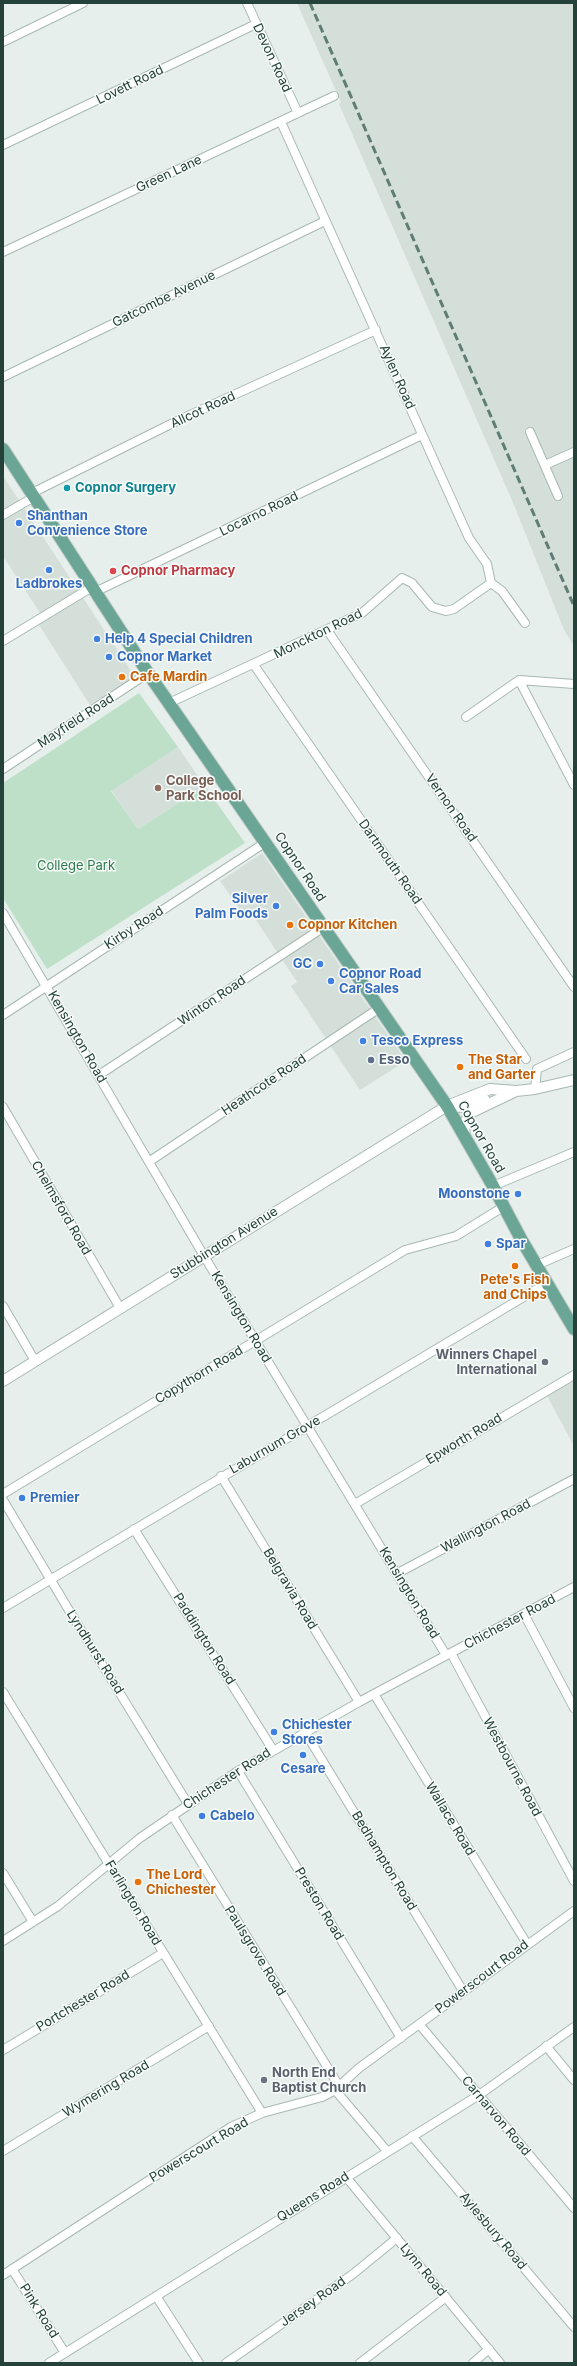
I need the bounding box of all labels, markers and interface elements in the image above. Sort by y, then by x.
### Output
street label: Devon Road [249,21,295,95]
street label: Lovett Road [94,62,166,108]
street label: Green Lane [134,152,204,196]
street label: Gatcombe Avenue [110,267,218,331]
street label: Aylen Road [376,342,418,412]
street label: Allcot Road [168,388,238,432]
place label: Copnor Surgery [75,480,176,496]
marker: Copnor Surgery [62,483,72,493]
street label: Locarno Road [217,488,301,540]
place label: Shanthan Convenience Store [27,508,148,539]
marker: Shanthan Convenience Store [14,518,24,528]
place label: Copnor Pharmacy [121,563,235,579]
marker: Ladbrokes [44,565,54,575]
marker: Copnor Pharmacy [108,566,118,576]
place label: Ladbrokes [16,576,82,592]
street label: Monckton Road [271,606,365,662]
place label: Help 4 Special Children [105,631,253,647]
marker: Help 4 Special Children [92,634,102,644]
place label: Copnor Market [117,649,212,665]
marker: Copnor Market [104,652,114,662]
place label: Cafe Mardin [130,669,207,685]
marker: Cafe Mardin [117,672,127,682]
street label: Mayfield Road [35,690,117,752]
street label: Vernon Road [422,771,480,845]
place label: College Park School [166,773,242,804]
marker: College Park School [153,783,163,793]
street label: Dartmouth Road [355,817,425,907]
street label: Copnor Road [271,829,329,905]
park label: College Park [37,858,115,874]
place label: Silver Palm Foods [195,891,268,922]
marker: Silver Palm Foods [271,901,281,911]
street label: Kirby Road [102,903,166,953]
place label: Copnor Kitchen [298,917,397,933]
marker: Copnor Kitchen [285,920,295,930]
place label: GC [293,956,312,972]
marker: GC [315,959,325,969]
place label: Copnor Road Car Sales [339,966,421,997]
street label: Winton Road [175,973,249,1029]
marker: Copnor Road Car Sales [326,976,336,986]
street label: Kensington Road [44,988,110,1086]
place label: Tesco Express [371,1033,463,1049]
marker: Tesco Express [358,1036,368,1046]
street label: Heathcote Road [219,1051,309,1119]
place label: Esso [379,1052,409,1068]
place label: The Star and Garter [468,1052,535,1083]
marker: Esso [366,1055,376,1065]
marker: The Star and Garter [455,1062,465,1072]
street label: Copnor Road [454,1098,508,1176]
street label: Chelmsford Road [28,1158,94,1258]
place label: Moonstone [438,1186,510,1202]
marker: Moonstone [513,1189,523,1199]
street label: Stubbington Avenue [167,1204,281,1282]
place label: Spar [496,1236,526,1252]
marker: Spar [483,1239,493,1249]
marker: Pete's Fish and Chips [510,1261,520,1271]
street label: Kensington Road [208,1269,274,1365]
place label: Pete's Fish and Chips [480,1272,550,1303]
street label: Copythorn Road [152,1343,246,1407]
place label: Winners Chapel International [436,1347,537,1378]
marker: Winners Chapel International [540,1357,550,1367]
street label: Epworth Road [423,1410,505,1468]
street label: Laburnum Grove [227,1413,323,1477]
place label: Premier [30,1490,80,1506]
marker: Premier [17,1493,27,1503]
street label: Wallington Road [439,1496,533,1556]
street label: Kensington Road [376,1545,442,1641]
street label: Belgravia Road [260,1546,320,1632]
street label: Paddington Road [170,1590,238,1688]
street label: Chichester Road [462,1591,558,1653]
street label: Lyndhurst Road [63,1607,127,1697]
street label: Westbourne Road [479,1715,545,1819]
place label: Chichester Stores [282,1717,352,1748]
marker: Chichester Stores [269,1727,279,1737]
street label: Chichester Road [180,1745,274,1813]
marker: Cesare [298,1750,308,1760]
place label: Cesare [281,1761,325,1777]
street label: Wallace Road [422,1779,478,1859]
place label: Cabelo [210,1808,255,1824]
street label: Bedhampton Road [348,1809,420,1913]
marker: Cabelo [197,1811,207,1821]
street label: Farlington Road [102,1858,164,1948]
street label: Preston Road [291,1865,347,1943]
place label: The Lord Chichester [146,1867,216,1898]
marker: The Lord Chichester [133,1877,143,1887]
street label: Paulsgrove Road [221,1903,289,1999]
street label: Powerscourt Road [432,1937,532,2017]
street label: Portchester Road [33,1967,133,2035]
street label: Wymering Road [60,2057,152,2121]
place label: North End Baptist Church [272,2065,366,2096]
street label: Carnarvon Road [458,2073,534,2159]
marker: North End Baptist Church [259,2075,269,2085]
street label: Powerscourt Road [147,2114,251,2186]
street label: Queens Road [274,2169,352,2225]
street label: Aylesbury Road [456,2189,530,2273]
street label: Lynn Road [396,2240,450,2300]
street label: Jersey Road [277,2274,349,2330]
street label: Pink Road [16,2281,62,2341]

